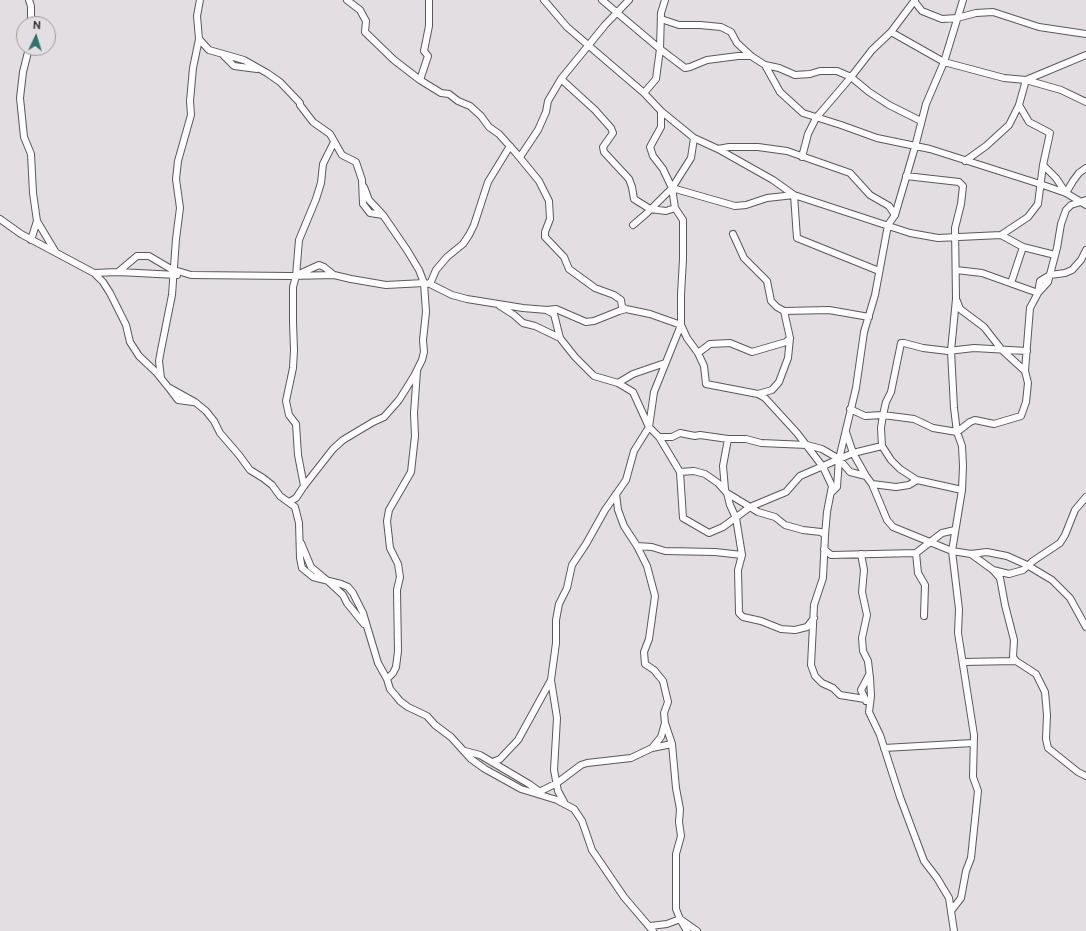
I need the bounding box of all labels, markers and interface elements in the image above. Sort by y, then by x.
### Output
north arrow [16,16,56,56]
text: N [32,19,41,31]

